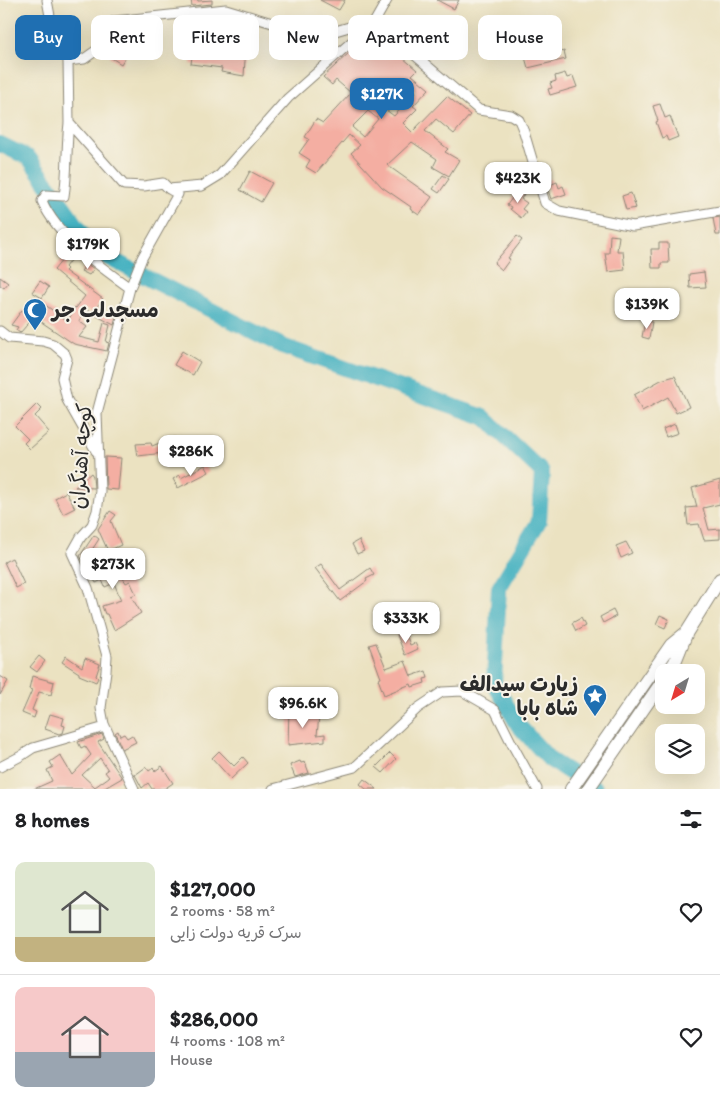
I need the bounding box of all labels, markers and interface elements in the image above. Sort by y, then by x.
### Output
chip: Buy [15,15,81,60]
chip: Rent [91,15,163,60]
chip: Filters [173,15,259,60]
chip: New [269,15,338,60]
chip: Apartment [348,15,468,60]
chip: House [478,15,562,60]
pin: $127K [347,78,417,120]
text: $127K [361,84,403,103]
pin: $423K [483,162,553,204]
text: $423K [495,168,541,187]
pin: $179K [53,228,123,270]
text: $179K [67,234,109,253]
pin: $139K [612,288,682,330]
text: $139K [626,294,668,313]
mosque icon: مسجدلب جر [22,297,48,331]
place label: مسجدلب جر [50,297,159,323]
street label: کوچه آهنگران [64,402,98,510]
pin: $286K [156,434,226,477]
text: $286K [169,441,213,460]
pin: $273K [78,548,148,590]
text: $273K [91,554,135,573]
pin: $333K [371,602,441,644]
text: $333K [384,608,428,627]
north arrow [655,664,705,714]
map controls [655,664,705,774]
place label: زیارت سیدالف شاه بابا [460,671,578,721]
place icon: زیارت سیدالف شاه بابا [582,683,608,717]
pin: $96.6K [262,686,344,729]
text: $96.6K [279,693,327,712]
button: layers [655,724,705,774]
icon: filters [677,805,705,833]
text: 8 homes [15,807,90,832]
text: $127,000 [170,876,256,901]
icon: home [55,882,115,942]
icon: heart [677,898,705,926]
text: 2 rooms · 58 m² [170,901,275,920]
text: سرک قریه دولت زایی [170,923,302,942]
text: $286,000 [170,1006,258,1031]
icon: home [55,1007,115,1067]
icon: heart [677,1023,705,1051]
text: 4 rooms · 108 m² [170,1031,285,1050]
text: House [170,1050,213,1069]

